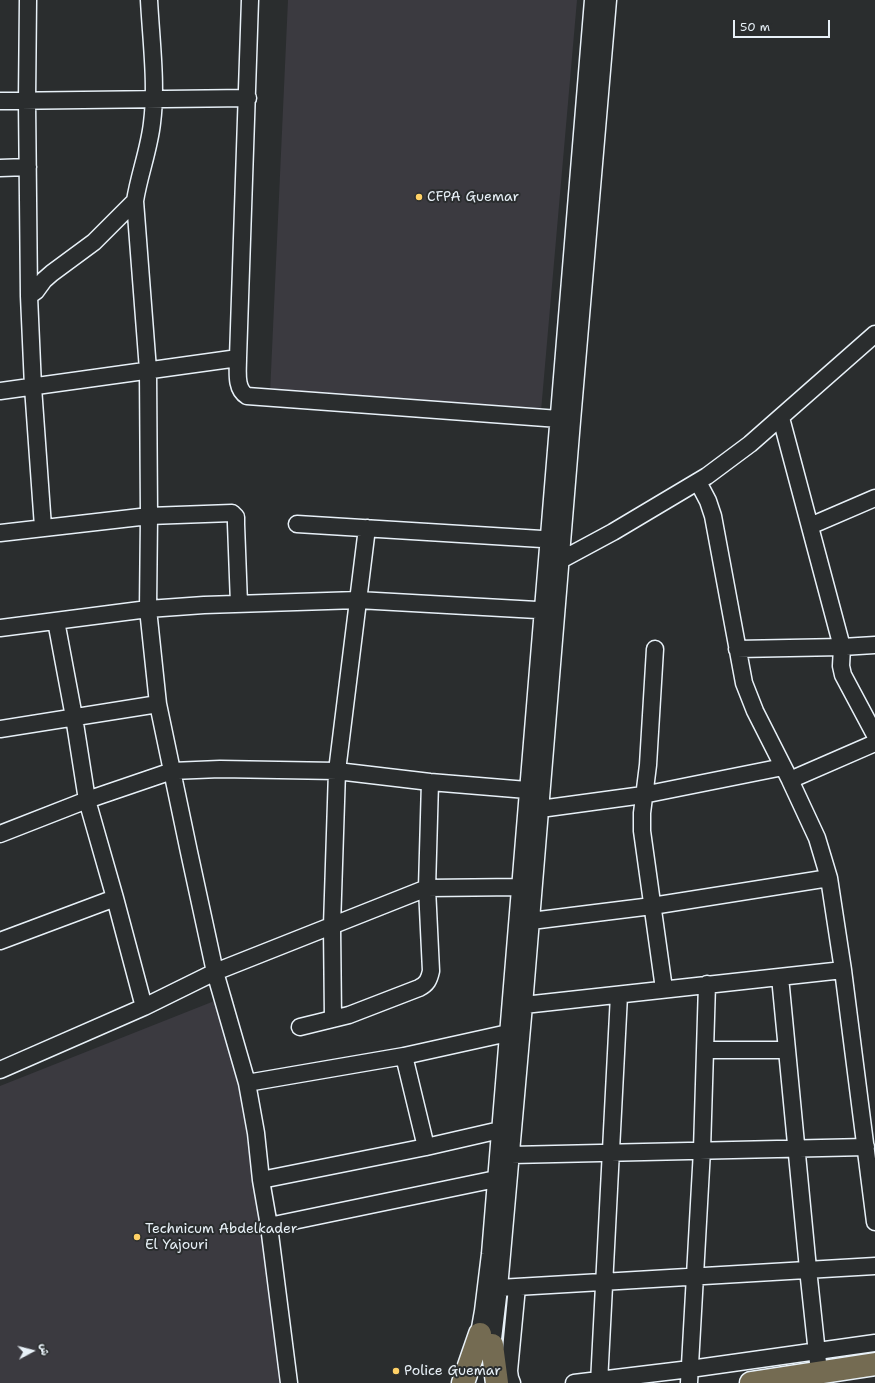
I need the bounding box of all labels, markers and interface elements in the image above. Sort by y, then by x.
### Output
scale bar [735,12,832,38]
text: 50 m [740,19,770,35]
place label: CFPA Guemar [427,189,519,205]
marker: CFPA Guemar [414,192,424,202]
place label: Technicum Abdelkader El Yajouri [145,1221,297,1254]
marker: Technicum Abdelkader El Yajouri [132,1232,142,1242]
north arrow [12,1331,52,1371]
text: ش [36,1343,53,1356]
place label: Police Guemar [404,1363,501,1379]
marker: Police Guemar [391,1366,401,1376]

